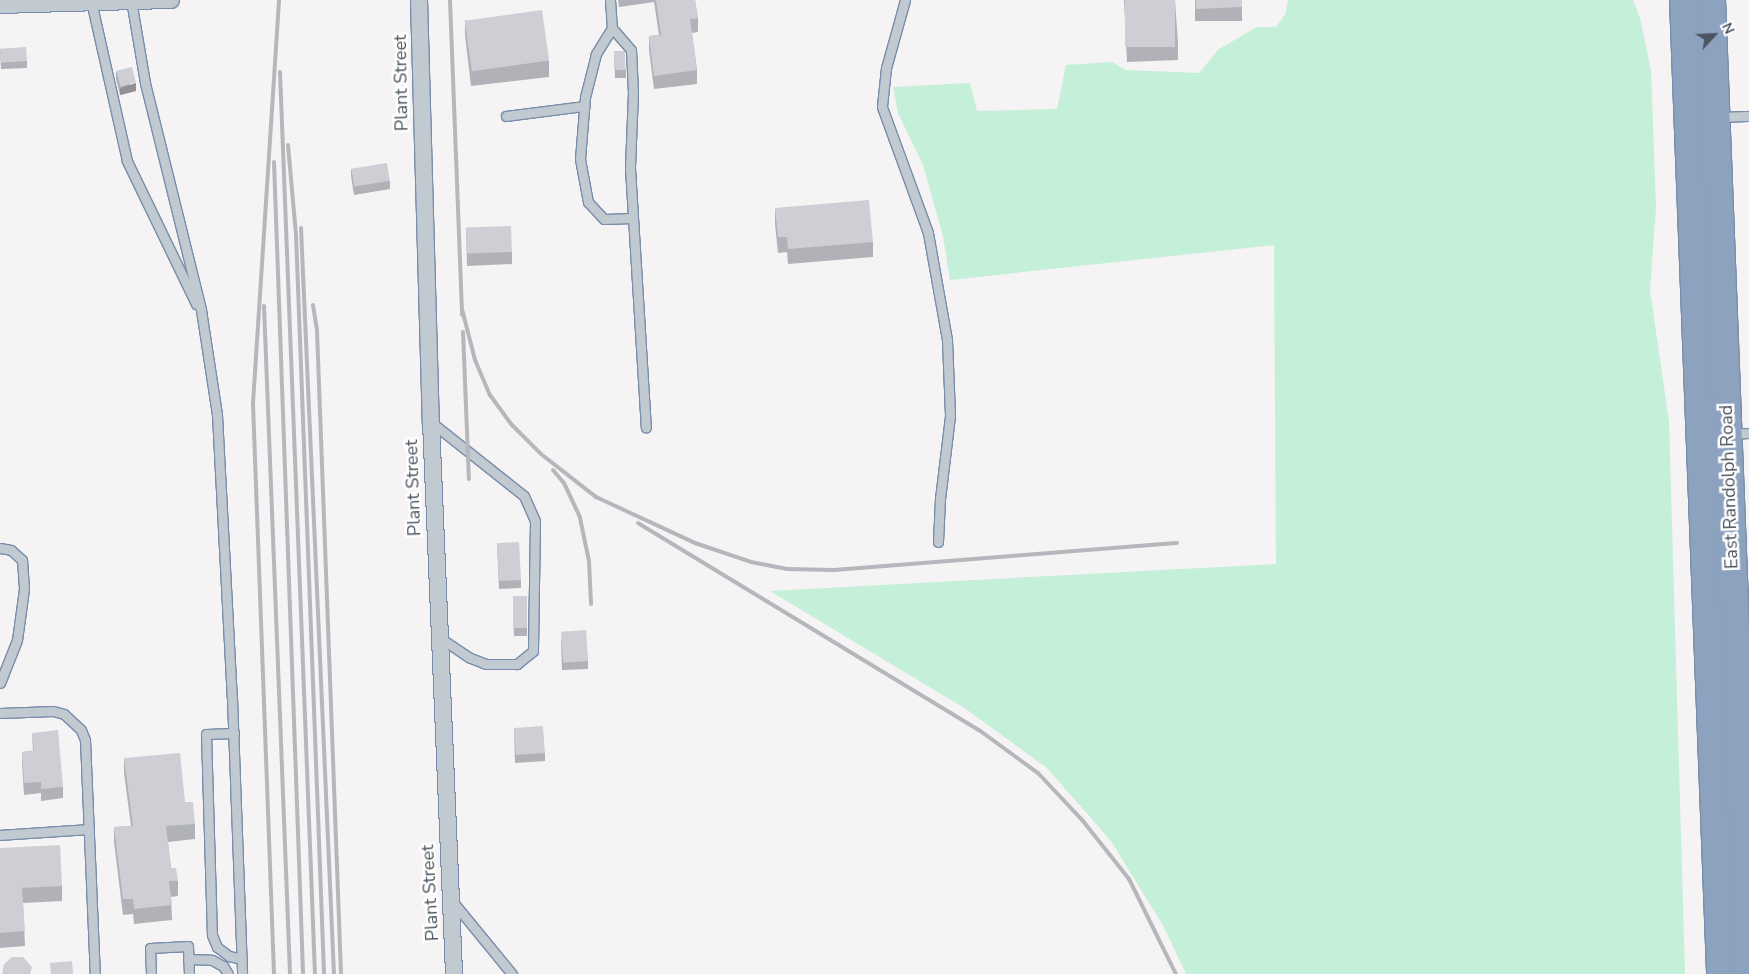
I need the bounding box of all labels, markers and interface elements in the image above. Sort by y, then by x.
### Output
north arrow [1689,10,1739,60]
text: N [1717,20,1739,37]
street label: Plant Street [389,35,413,131]
street label: East Randolph Road [1715,405,1743,569]
street label: Plant Street [401,439,425,537]
street label: Plant Street [417,844,443,942]

